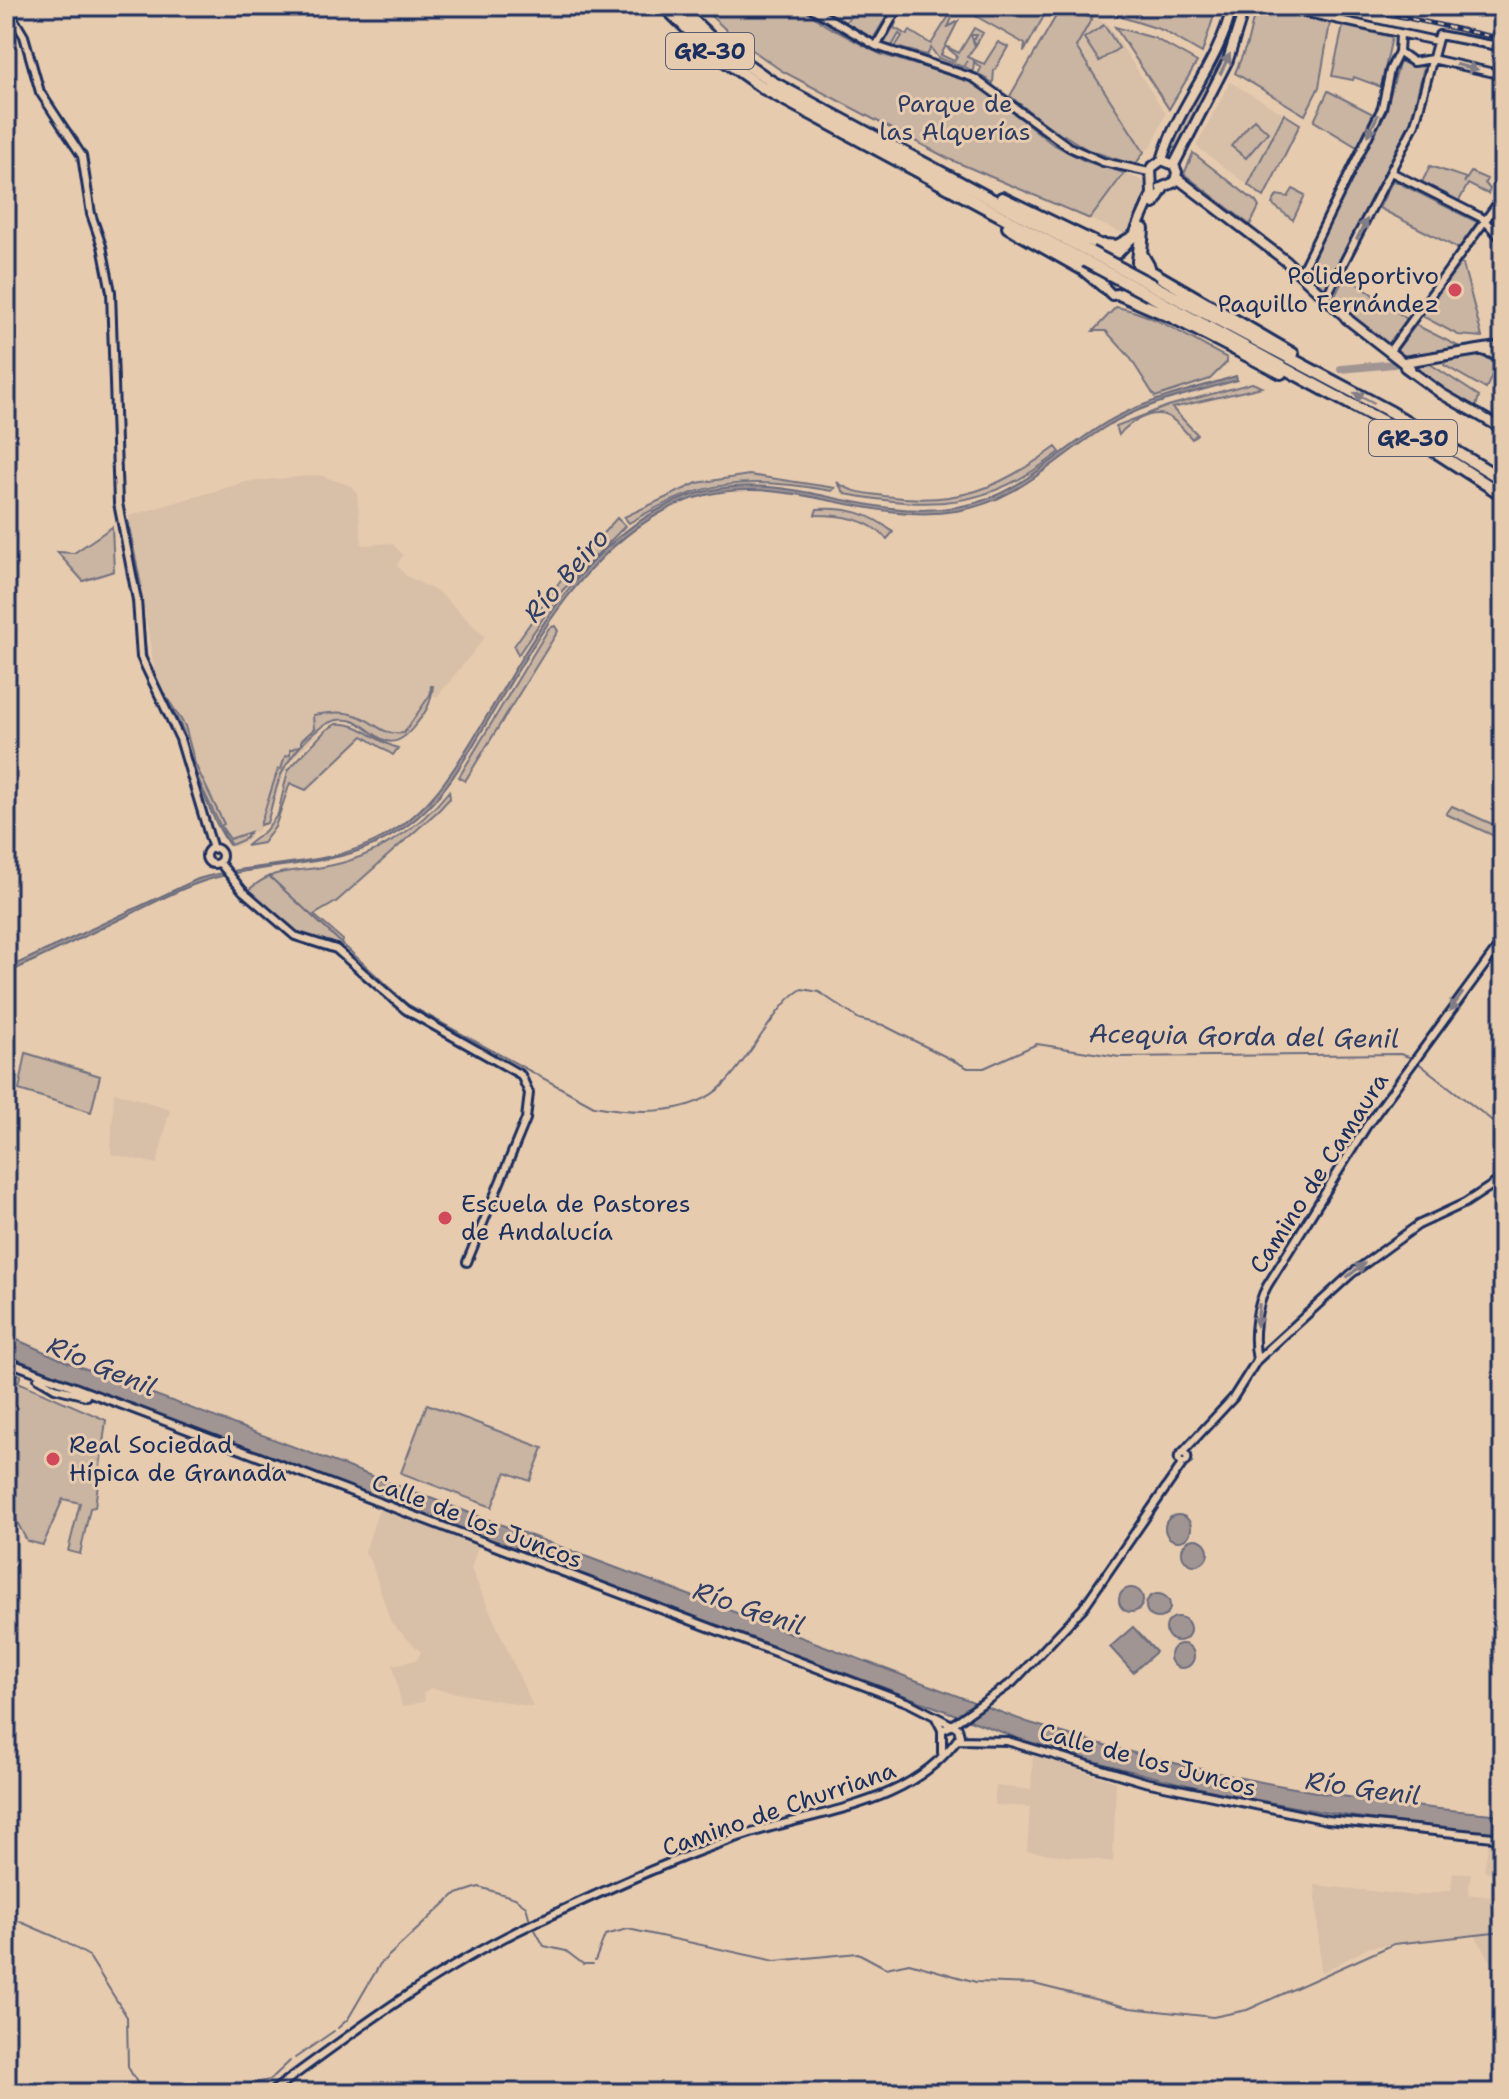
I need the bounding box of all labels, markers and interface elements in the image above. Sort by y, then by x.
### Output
road number: GR-30 [666,33,754,69]
one-way arrow [1218,53,1232,76]
one-way arrow [1455,61,1480,74]
park label: Parque de las Alquerías [879,88,1031,148]
one-way arrow [1366,114,1380,137]
one-way arrow [1356,217,1369,240]
place label: Polideportivo Paquillo Fernández [1218,260,1439,320]
marker: Polideportivo Paquillo Fernández [1446,281,1464,299]
one-way arrow [1352,391,1375,404]
road number: GR-30 [1369,420,1457,456]
water label: Río Beiro [515,520,616,629]
one-way arrow [1449,992,1464,1013]
water label: Acequia Gorda del Genil [1089,1015,1399,1056]
street label: Camino de Camaura [1242,1066,1396,1280]
place label: Escuela de Pastores de Andalucía [461,1188,691,1248]
marker: Escuela de Pastores de Andalucía [436,1209,454,1227]
one-way arrow [1346,1263,1367,1279]
one-way arrow [1251,1303,1264,1328]
water label: Río Genil [42,1327,162,1404]
place label: Real Sociedad Hípica de Granada [69,1429,287,1489]
marker: Real Sociedad Hípica de Granada [44,1450,62,1468]
street label: Calle de los Juncos [367,1466,587,1576]
water label: Río Genil [689,1572,810,1643]
street label: Calle de los Juncos [1036,1716,1260,1804]
street label: Camino de Churriana [658,1754,900,1864]
water label: Río Genil [1303,1762,1423,1813]

